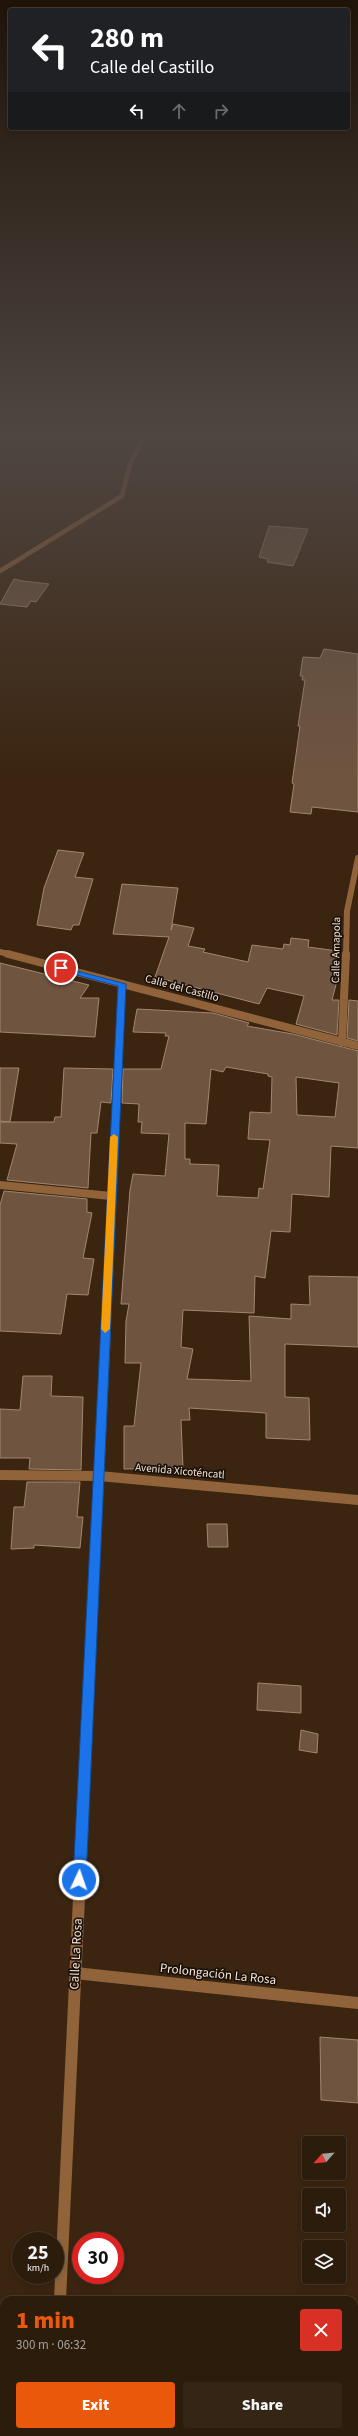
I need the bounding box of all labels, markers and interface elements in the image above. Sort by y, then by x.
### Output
text: 280 m [90,18,164,58]
icon: left [24,24,76,76]
text: Calle del Castillo [90,55,214,80]
icon: left [126,100,148,122]
icon: ahead [168,100,190,122]
icon: right [210,100,232,122]
street label: Calle Amapola [328,917,344,983]
pin [44,951,78,985]
icon: arrive [50,957,72,979]
street label: Calle del Castillo [143,971,221,1005]
street label: Avenida Xicoténcatl [135,1460,226,1482]
position arrow [58,1859,100,1901]
street label: Calle La Rosa [65,1918,87,1990]
street label: Prolongación La Rosa [159,1959,277,1989]
north arrow [302,2136,346,2180]
map controls [302,2136,346,2284]
button: sound [302,2188,346,2232]
speed limit sign: 30 [72,2232,124,2284]
text: 25 [27,2239,49,2267]
button: layers [302,2240,346,2284]
text: km/h [27,2261,49,2275]
text: 1 min [16,2303,75,2338]
button: close [300,2309,342,2351]
text: 300 m · 06:32 [16,2336,86,2354]
button: Exit [16,2382,175,2428]
button: Share [183,2382,342,2428]

